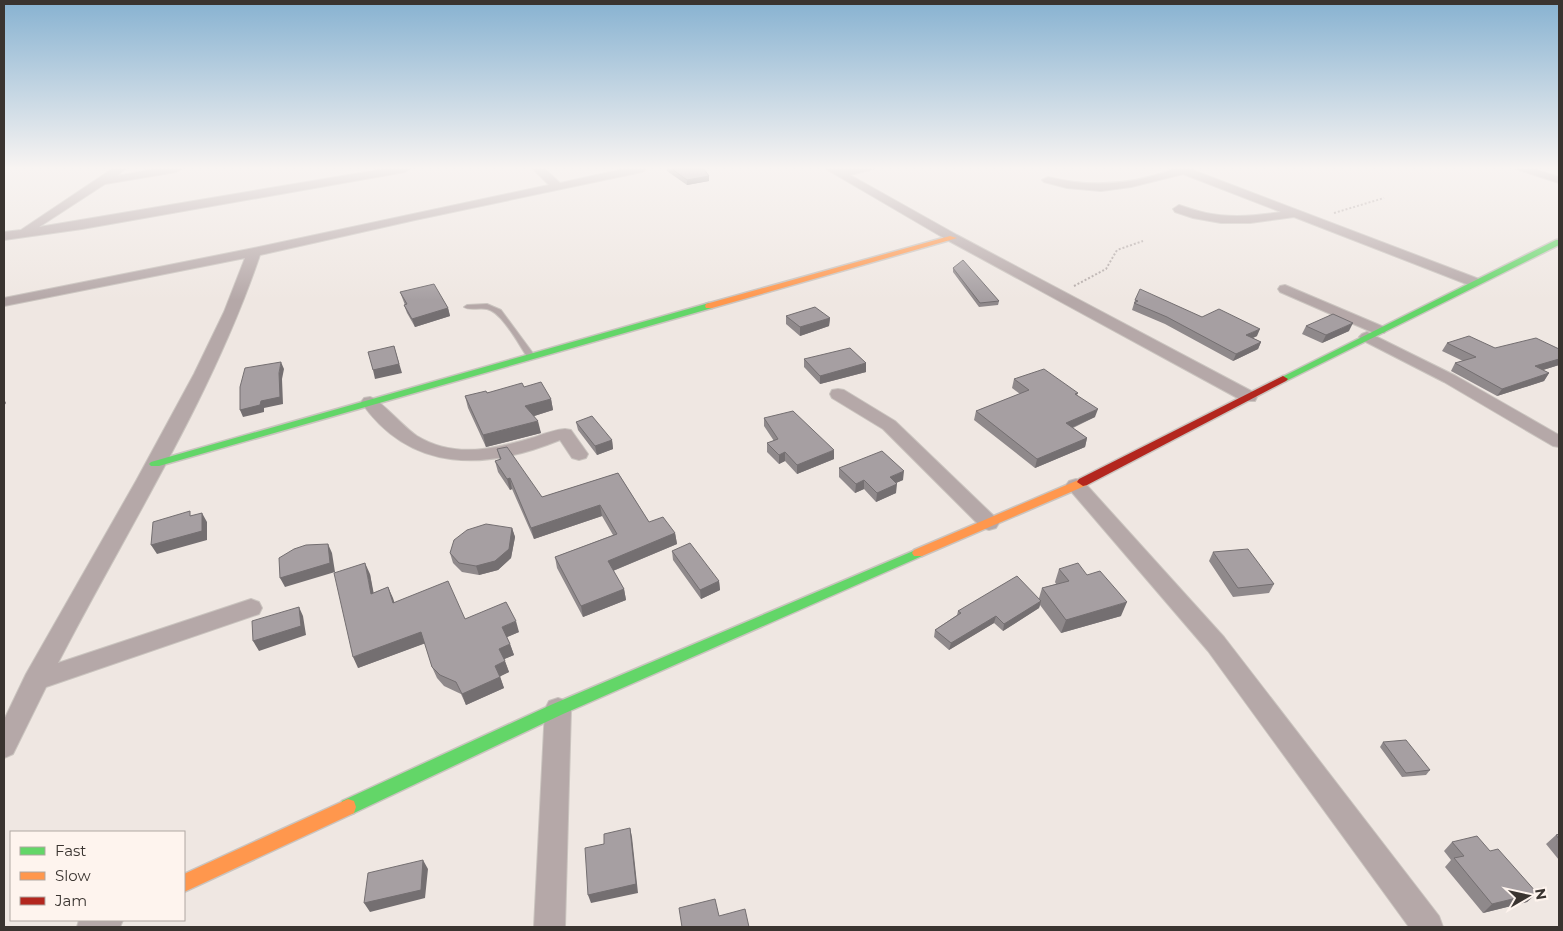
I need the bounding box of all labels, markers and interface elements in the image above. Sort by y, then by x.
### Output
legend [10,831,185,921]
text: Fast [55,841,86,860]
text: Slow [55,866,91,885]
north arrow [1503,871,1553,921]
text: N [1531,887,1551,901]
text: Jam [54,891,87,910]

